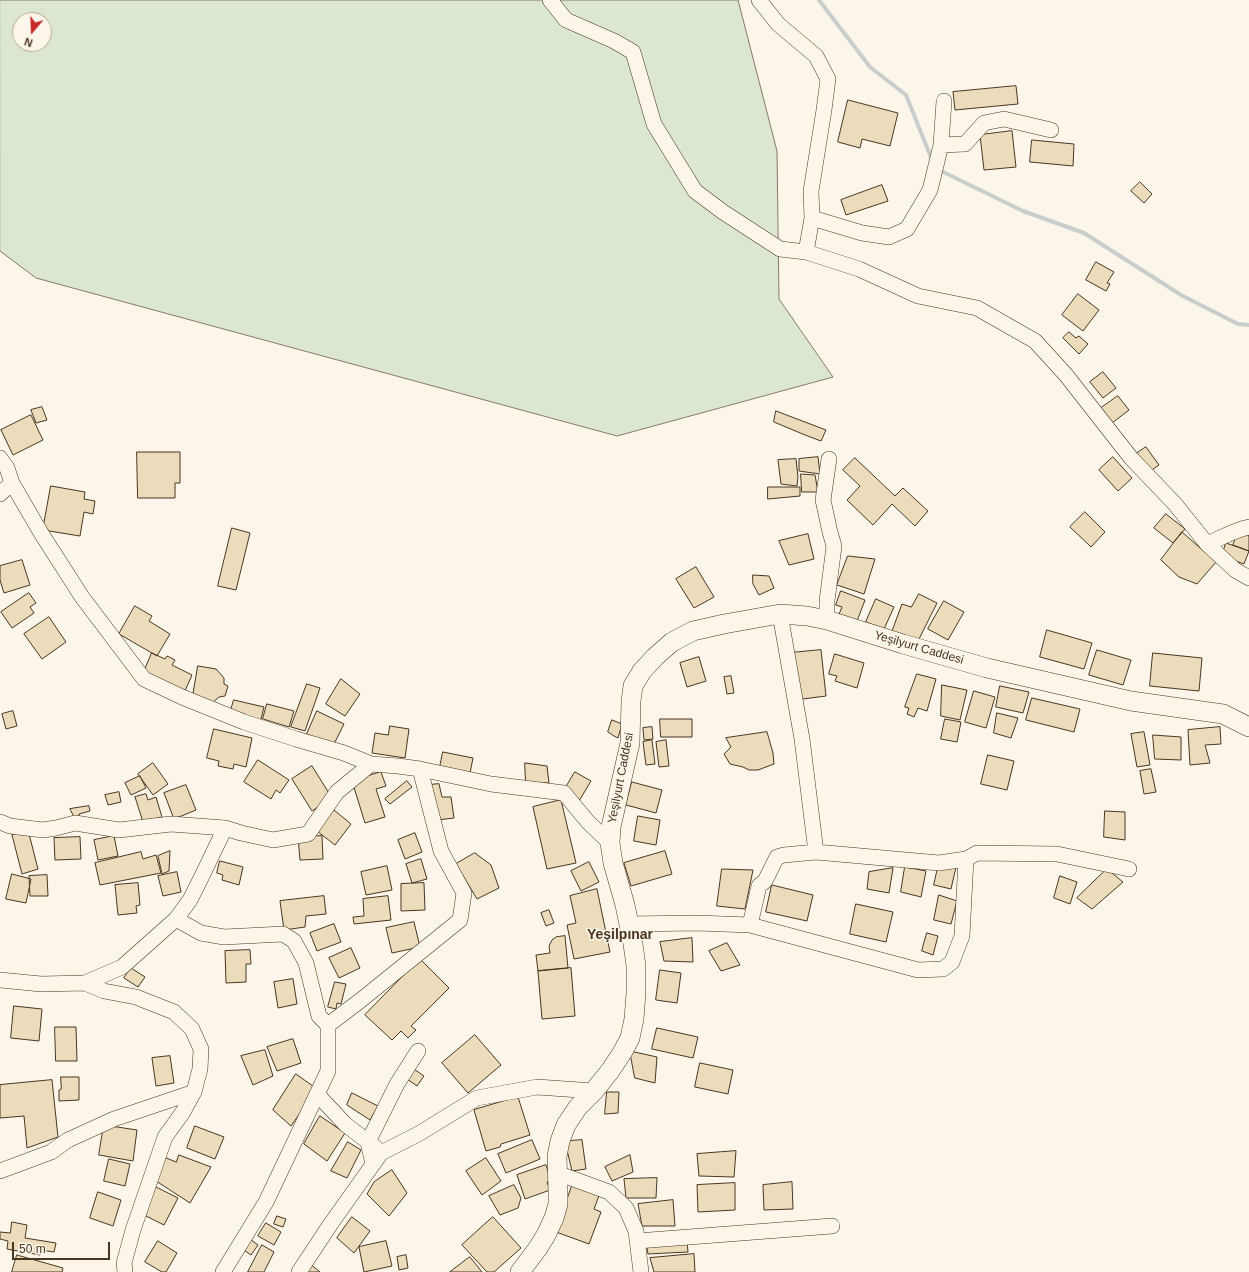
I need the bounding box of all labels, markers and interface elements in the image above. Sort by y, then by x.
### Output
north arrow [12,12,52,52]
text: N [23,35,34,49]
street label: Yeşilyurt Caddesi [873,628,965,668]
street label: Yeşilyurt Caddesi [605,731,637,825]
district label: Yeşilpınar [587,927,653,943]
scale bar [14,1234,112,1260]
text: 50 m [19,1242,46,1256]

